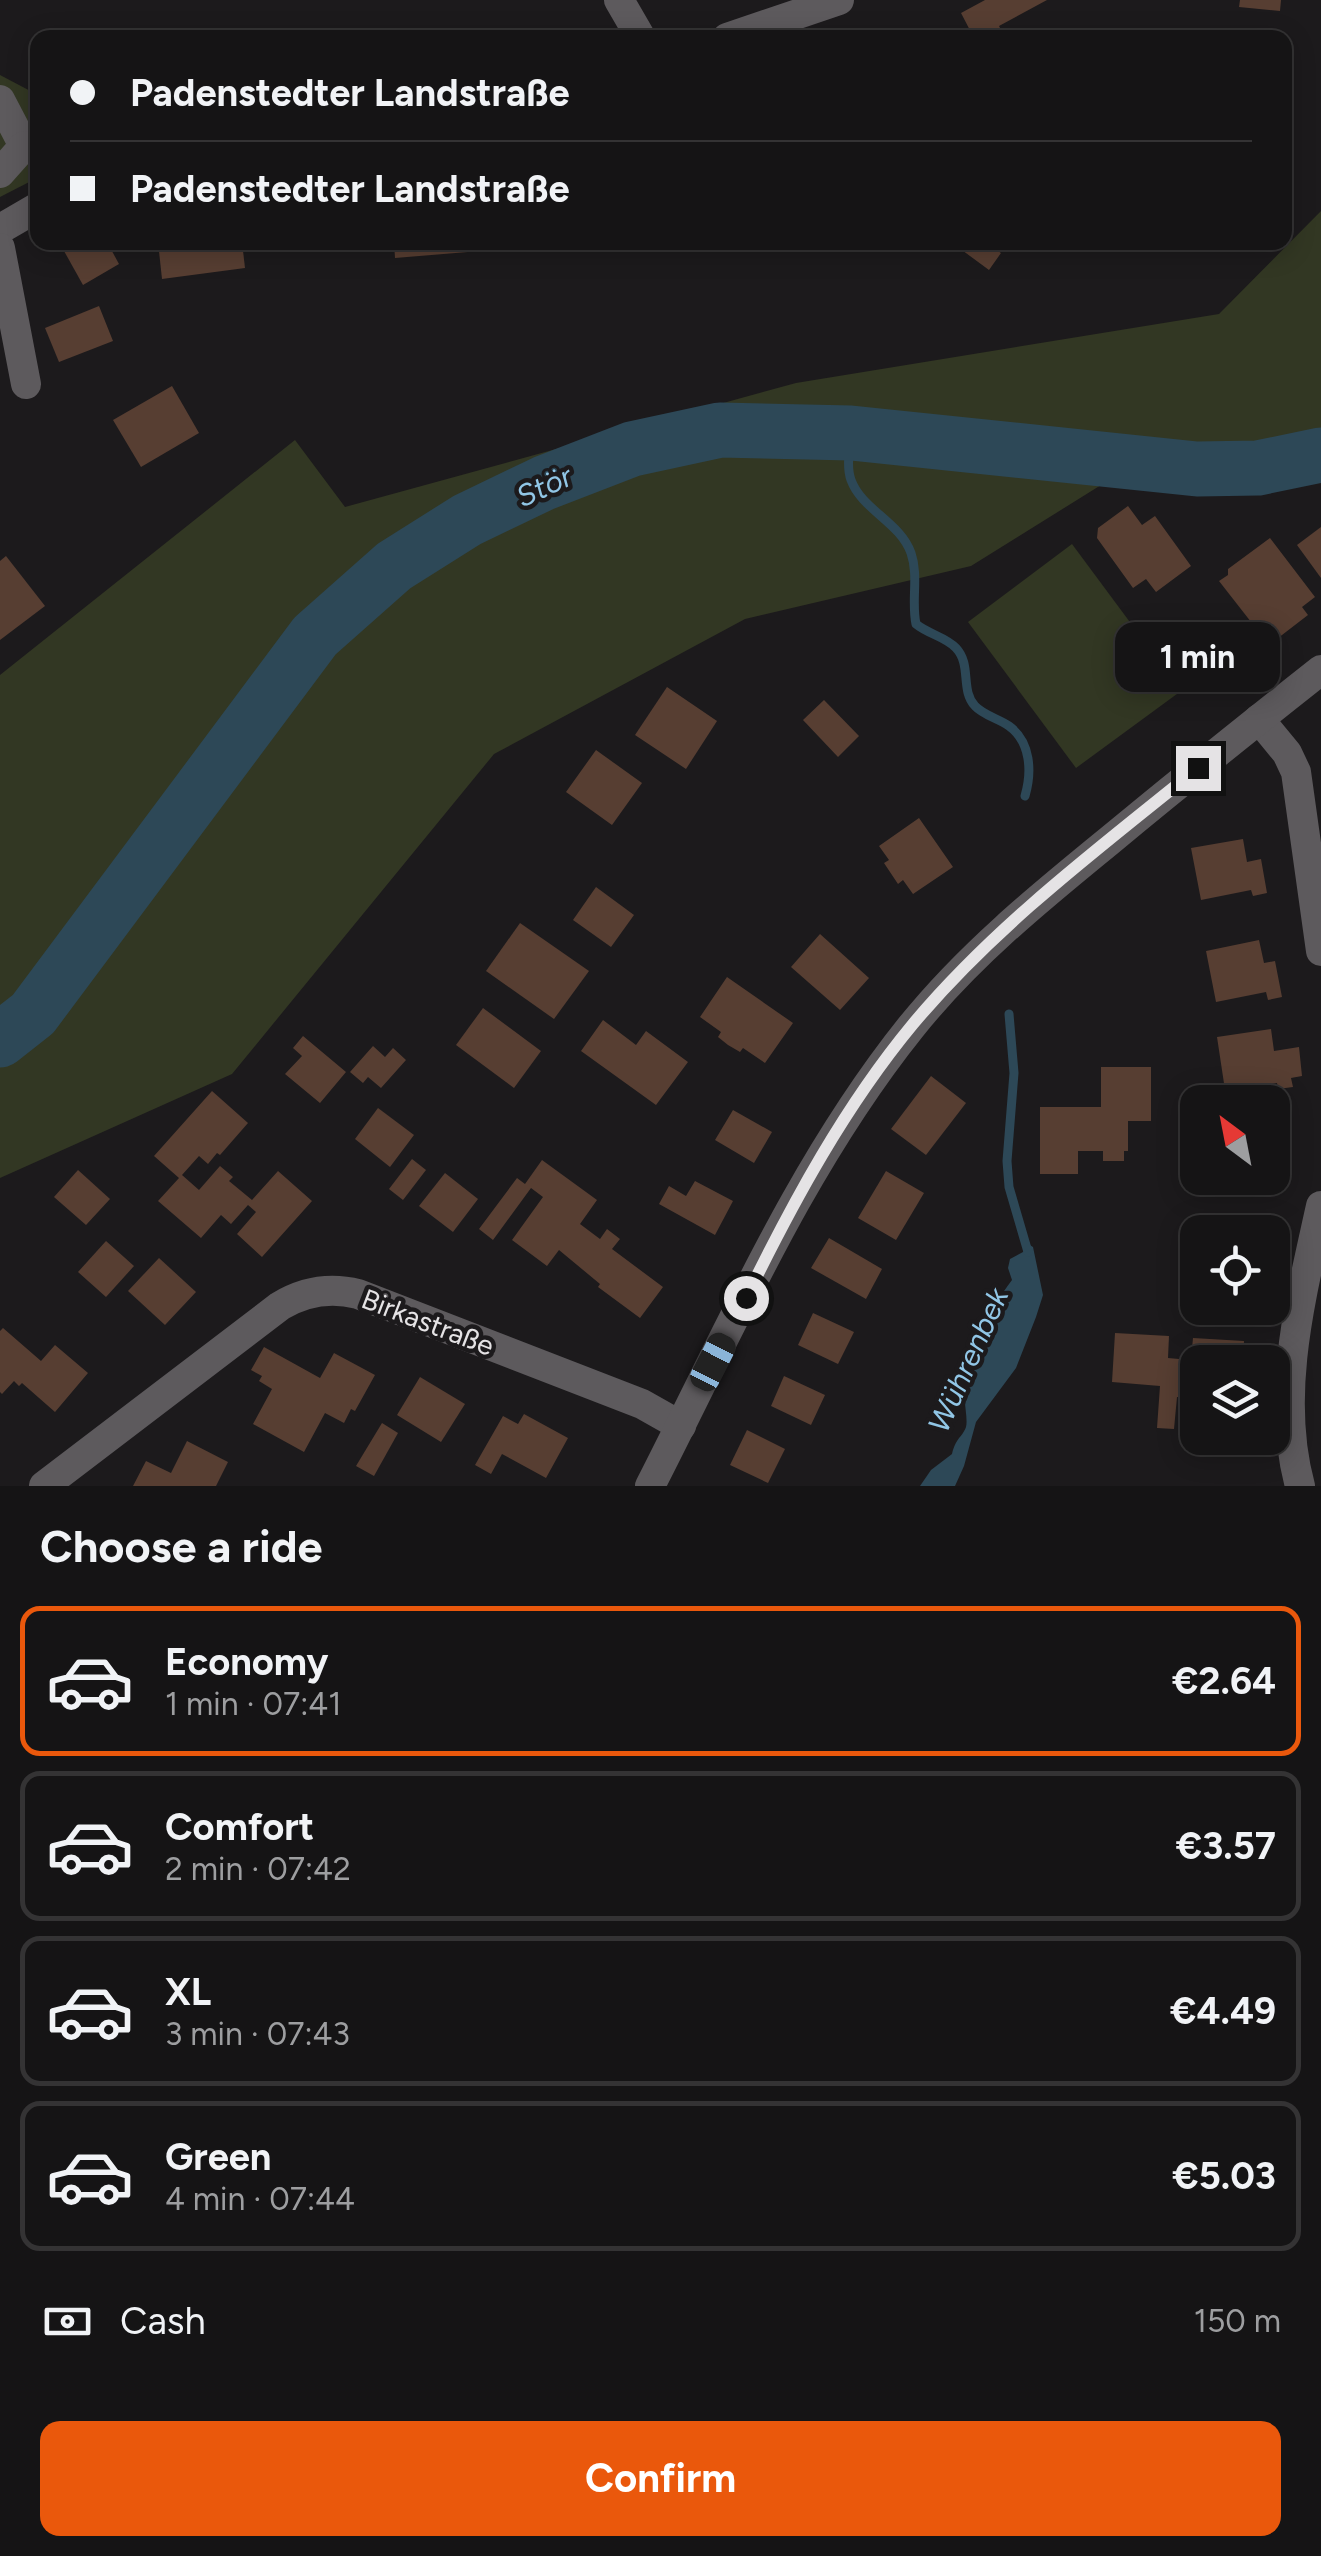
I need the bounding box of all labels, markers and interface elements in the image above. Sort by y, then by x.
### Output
text: Padenstedter Landstraße [130,70,570,116]
text: Padenstedter Landstraße [130,166,570,212]
water label: Stör [510,456,580,515]
callout: 1 min [1116,623,1280,693]
text: 1 min [1160,638,1235,676]
route end [1176,746,1221,791]
north arrow [1180,1085,1290,1195]
map controls [1180,1085,1290,1455]
button: locate [1180,1215,1290,1325]
route start [724,1276,769,1321]
street label: Birkastraße [357,1281,499,1363]
water label: Wührenbek [920,1281,1017,1438]
car [686,1328,740,1396]
button: layers [1180,1345,1290,1455]
text: Choose a ride [40,1519,322,1573]
icon: car [45,1636,135,1726]
text: Economy [165,1639,328,1685]
text: €2.64 [1172,1658,1276,1704]
text: 1 min · 07:41 [165,1685,341,1723]
icon: car [45,1801,135,1891]
text: Comfort [165,1804,314,1850]
text: €3.57 [1176,1823,1276,1869]
text: 2 min · 07:42 [165,1850,351,1888]
icon: car [45,1966,135,2056]
text: XL [165,1969,211,2015]
text: €4.49 [1170,1988,1276,2034]
text: 3 min · 07:43 [165,2015,350,2053]
icon: car [45,2131,135,2221]
text: Green [165,2134,271,2180]
text: €5.03 [1172,2153,1276,2199]
text: 4 min · 07:44 [165,2180,355,2218]
icon: cash [40,2294,95,2349]
text: Cash [120,2298,206,2344]
text: 150 m [1194,2302,1281,2340]
button: Confirm [40,2421,1281,2536]

